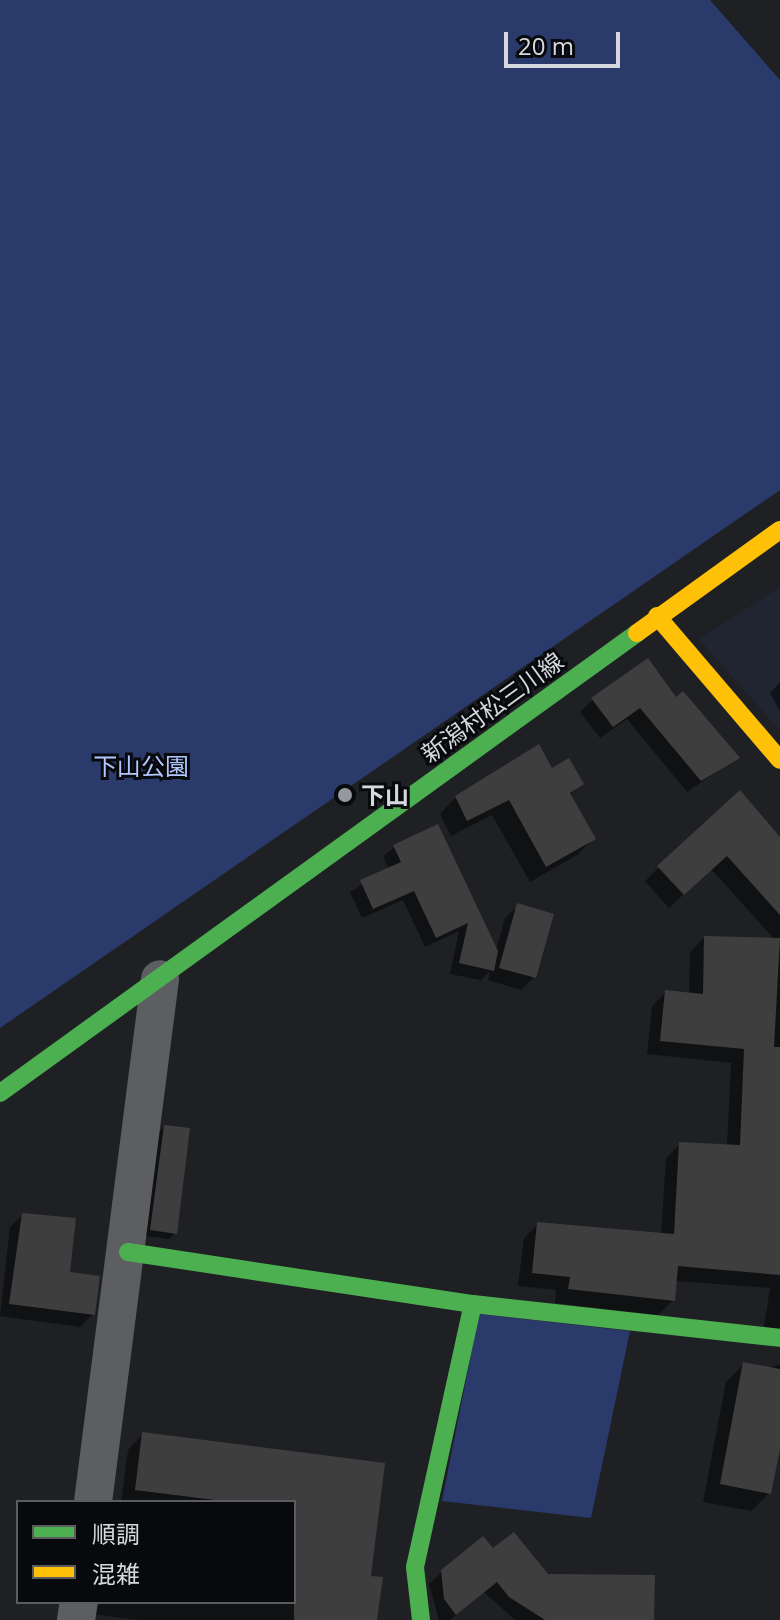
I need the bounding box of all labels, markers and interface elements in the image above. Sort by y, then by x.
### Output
scale bar [508,16,624,66]
text: 20 m [518,29,574,62]
street label: 新潟村松三川線 [416,646,568,768]
park label: 下山公園 [93,752,189,780]
place label: 下山 [361,781,409,809]
marker: 下山 [336,786,354,804]
legend [16,1500,296,1604]
text: 順調 [92,1517,140,1550]
text: 混雑 [92,1557,140,1590]

